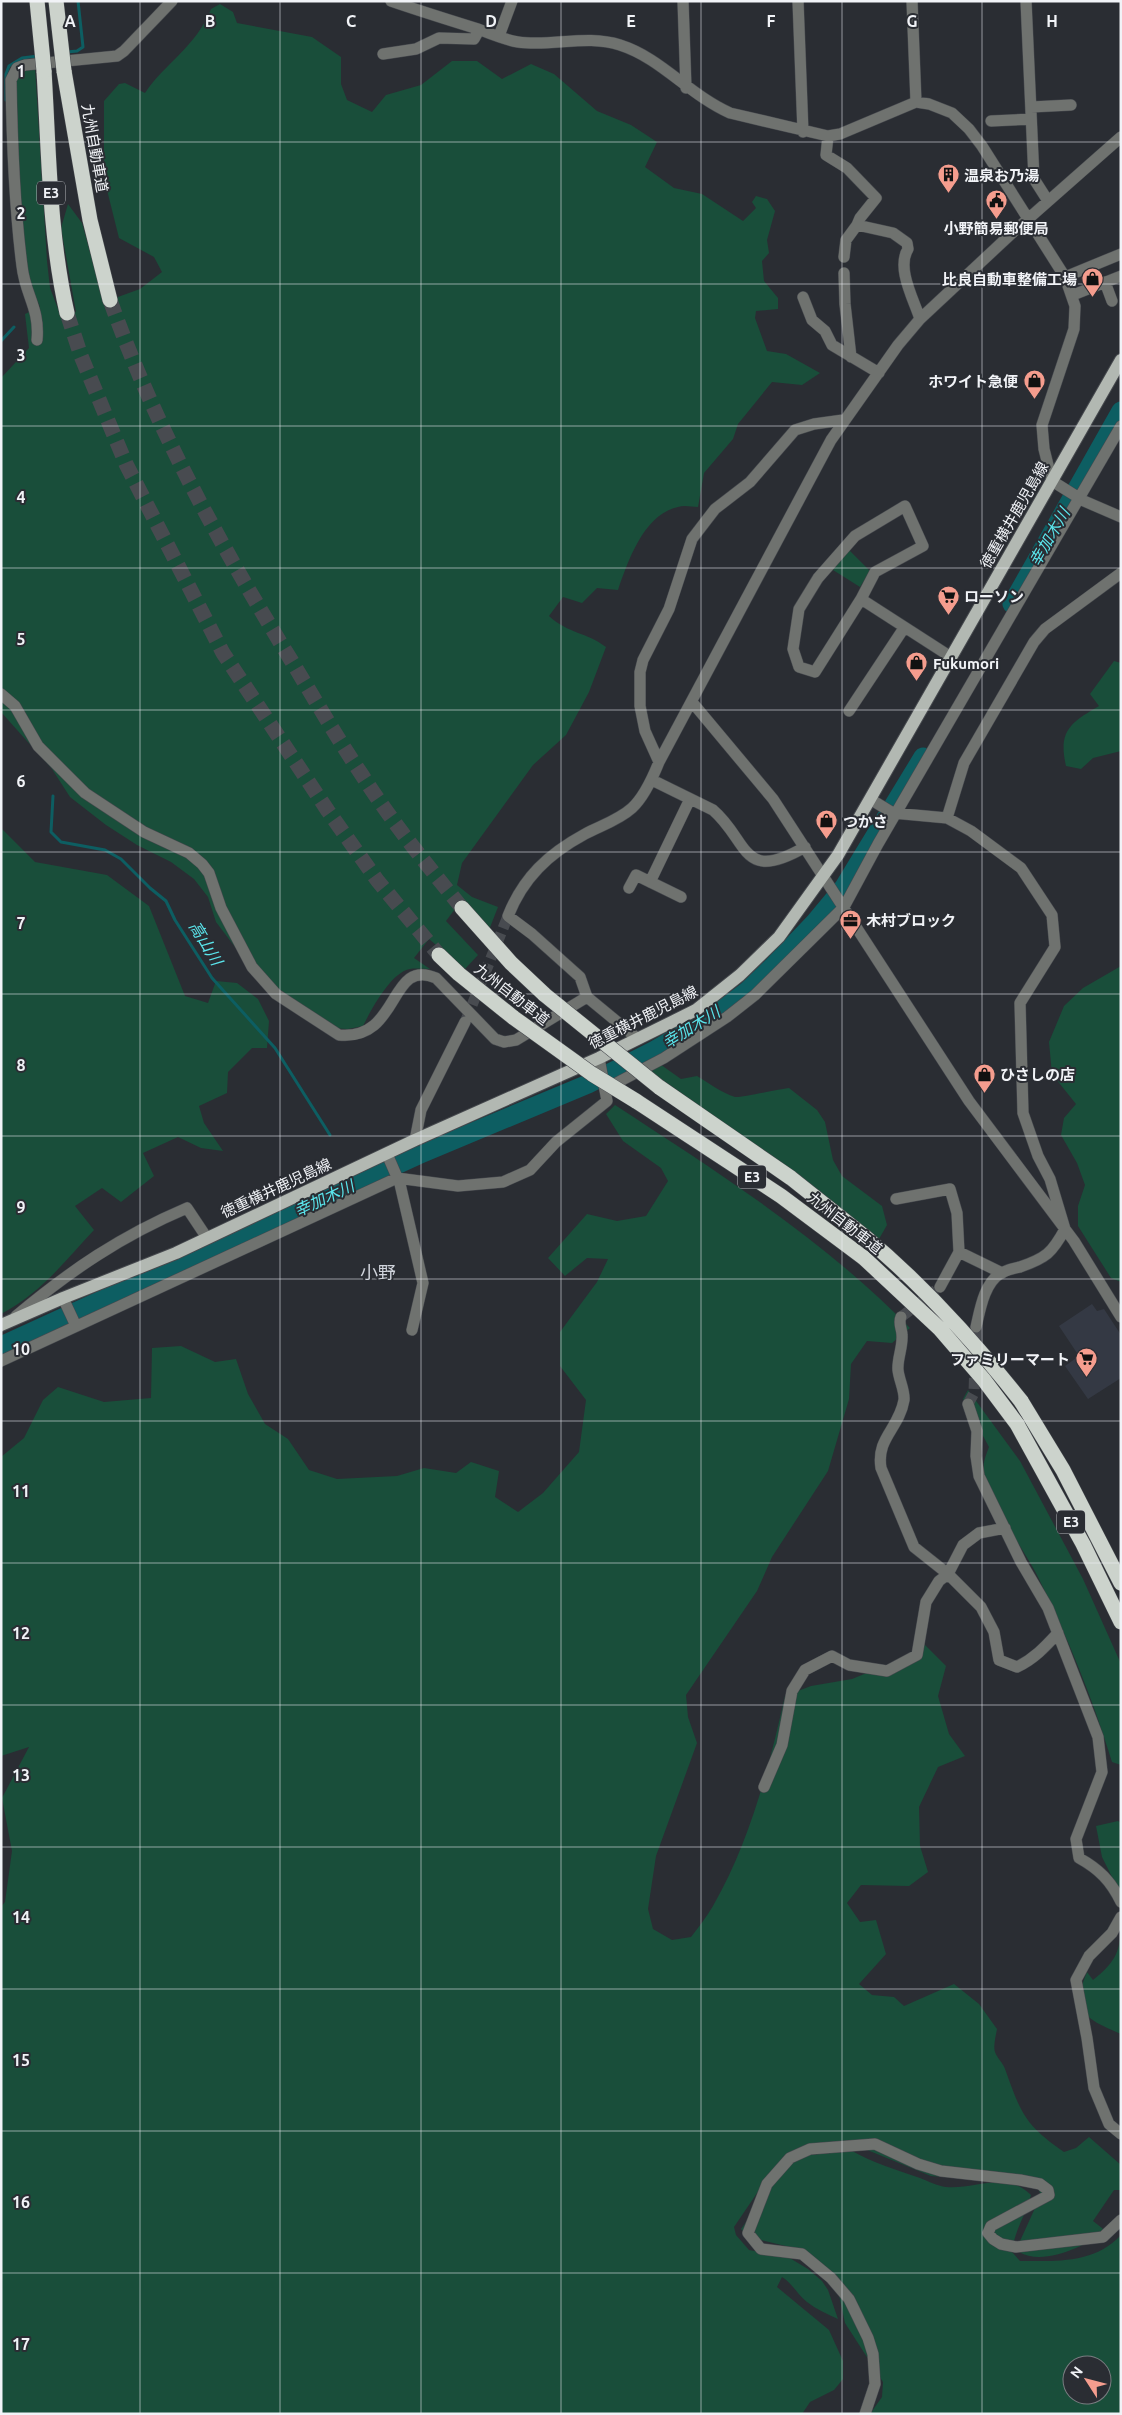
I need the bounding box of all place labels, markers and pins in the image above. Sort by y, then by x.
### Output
building icon: 温泉お乃湯 [936,163,960,194]
place label: 温泉お乃湯 [964,167,1039,184]
public building icon: 小野簡易郵便局 [984,188,1008,219]
place label: 小野簡易郵便局 [943,220,1049,237]
shop icon: 比良自動車整備工場 [1081,267,1105,298]
place label: 比良自動車整備工場 [942,271,1077,288]
shop icon: ホワイト急便 [1022,369,1046,400]
place label: ホワイト急便 [928,373,1018,390]
supermarket icon: ローソン [936,584,960,615]
place label: ローソン [964,588,1024,605]
shop icon: Fukumori [905,651,929,682]
place label: Fukumori [933,655,999,672]
shop icon: つかさ [815,809,839,840]
place label: つかさ [843,813,888,830]
office icon: 木村ブロック [838,908,862,939]
place label: 木村ブロック [866,912,956,929]
shop icon: ひさしの店 [972,1062,996,1093]
place label: ひさしの店 [1000,1066,1075,1083]
supermarket icon: ファミリーマート [1074,1347,1098,1378]
place label: ファミリーマート [950,1351,1070,1368]

